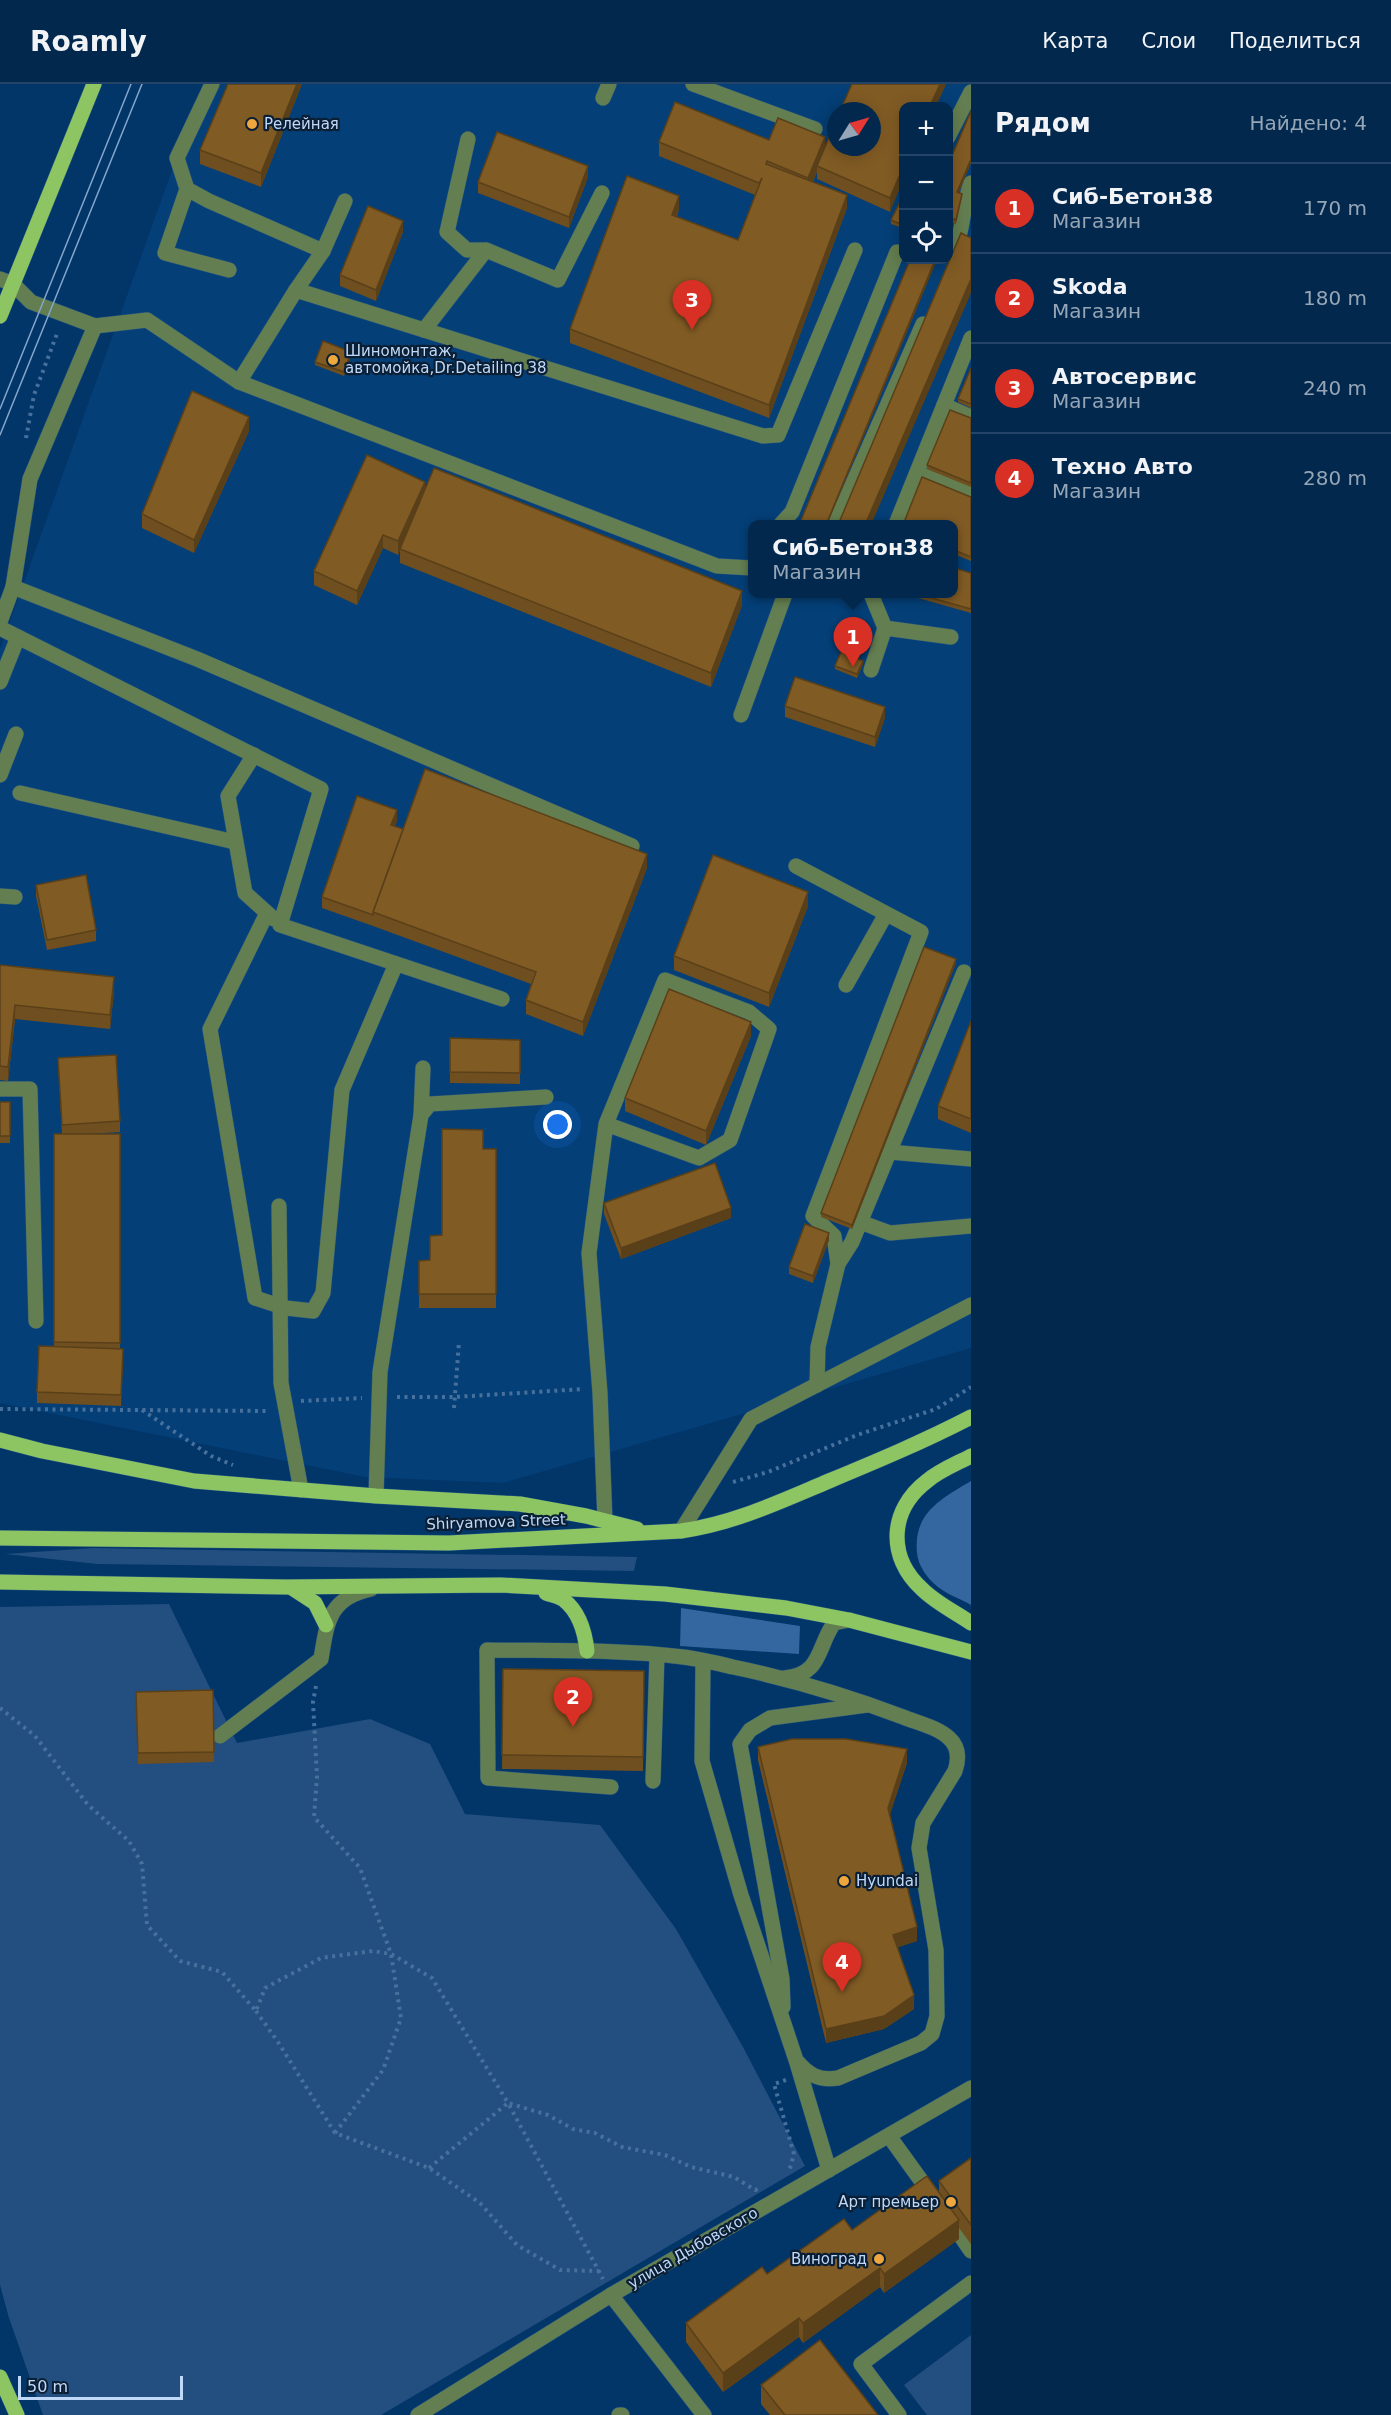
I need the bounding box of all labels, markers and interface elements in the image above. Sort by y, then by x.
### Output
text: Roamly [30,25,147,58]
text: Карта [1042,29,1108,53]
text: Слои [1141,29,1196,53]
text: Поделиться [1229,29,1361,53]
north arrow [827,102,881,156]
map controls [899,102,953,264]
button: + [899,102,953,156]
text: Рядом [995,108,1091,138]
text: Найдено: 4 [1249,111,1367,135]
place label: Релейная [264,115,339,133]
marker: Релейная [245,117,259,131]
button: − [899,156,953,210]
text: Сиб-Бетон38 [1052,184,1213,209]
text: 1 [1008,196,1021,220]
text: 170 m [1303,196,1367,220]
text: Магазин [1052,209,1141,233]
button: locate [899,210,953,264]
text: Skoda [1052,274,1128,299]
pin: 3 [672,280,712,330]
text: 2 [1008,286,1021,310]
text: 180 m [1303,286,1367,310]
text: Магазин [1052,299,1141,323]
place label: Шиномонтаж, автомойка,Dr.Detailing 38 [345,342,547,377]
marker: Шиномонтаж, автомойка,Dr.Detailing 38 [326,353,340,367]
text: Автосервис [1052,364,1197,389]
text: 3 [1008,376,1021,400]
text: 240 m [1303,376,1367,400]
text: Магазин [1052,389,1141,413]
text: Техно Авто [1052,454,1193,479]
text: 4 [1008,466,1021,490]
text: 280 m [1303,466,1367,490]
text: Магазин [1052,479,1141,503]
popup [748,520,958,598]
text: Сиб-Бетон38 [772,535,934,560]
text: Магазин [772,560,861,584]
pin: 1 [834,618,872,667]
your location [543,1110,572,1139]
street label: Shiryamova Street [426,1511,566,1533]
pin: 2 [554,1678,592,1727]
place label: Hyundai [856,1872,918,1890]
marker: Hyundai [837,1874,851,1888]
pin: 4 [822,1942,862,1992]
place label: Арт премьер [838,2193,939,2211]
marker: Арт премьер [944,2195,958,2209]
street label: улица Дыбовского [625,2204,761,2292]
place label: Виноград [791,2250,867,2268]
marker: Виноград [872,2252,886,2266]
scale bar [18,2373,183,2400]
text: 50 m [27,2377,68,2396]

